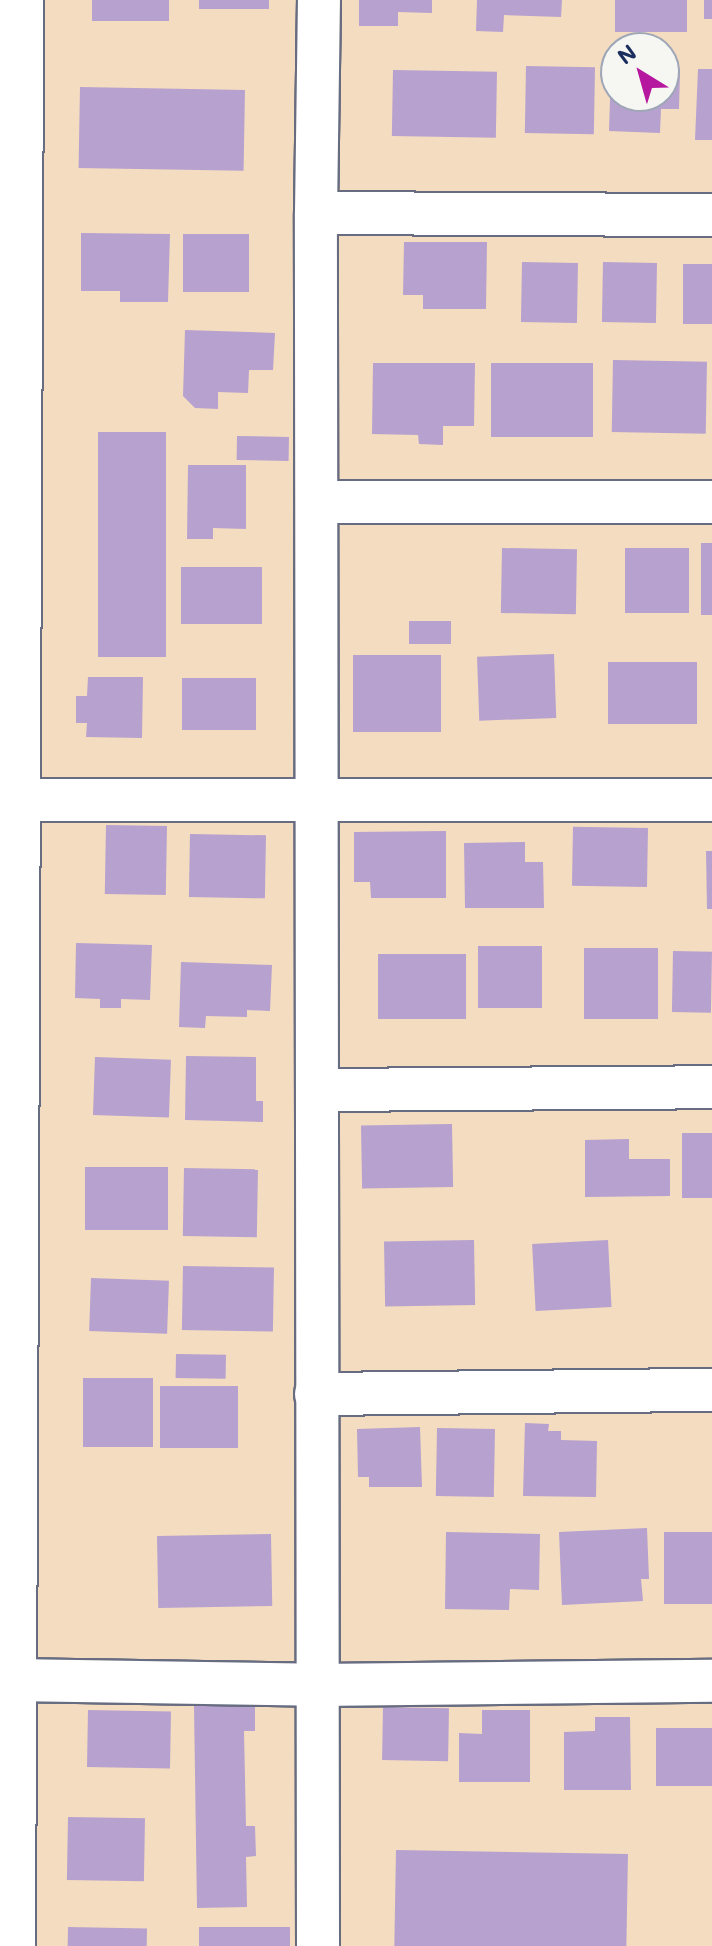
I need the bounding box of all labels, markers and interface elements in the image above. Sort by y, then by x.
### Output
north arrow [600,32,680,112]
text: N [611,37,642,71]

